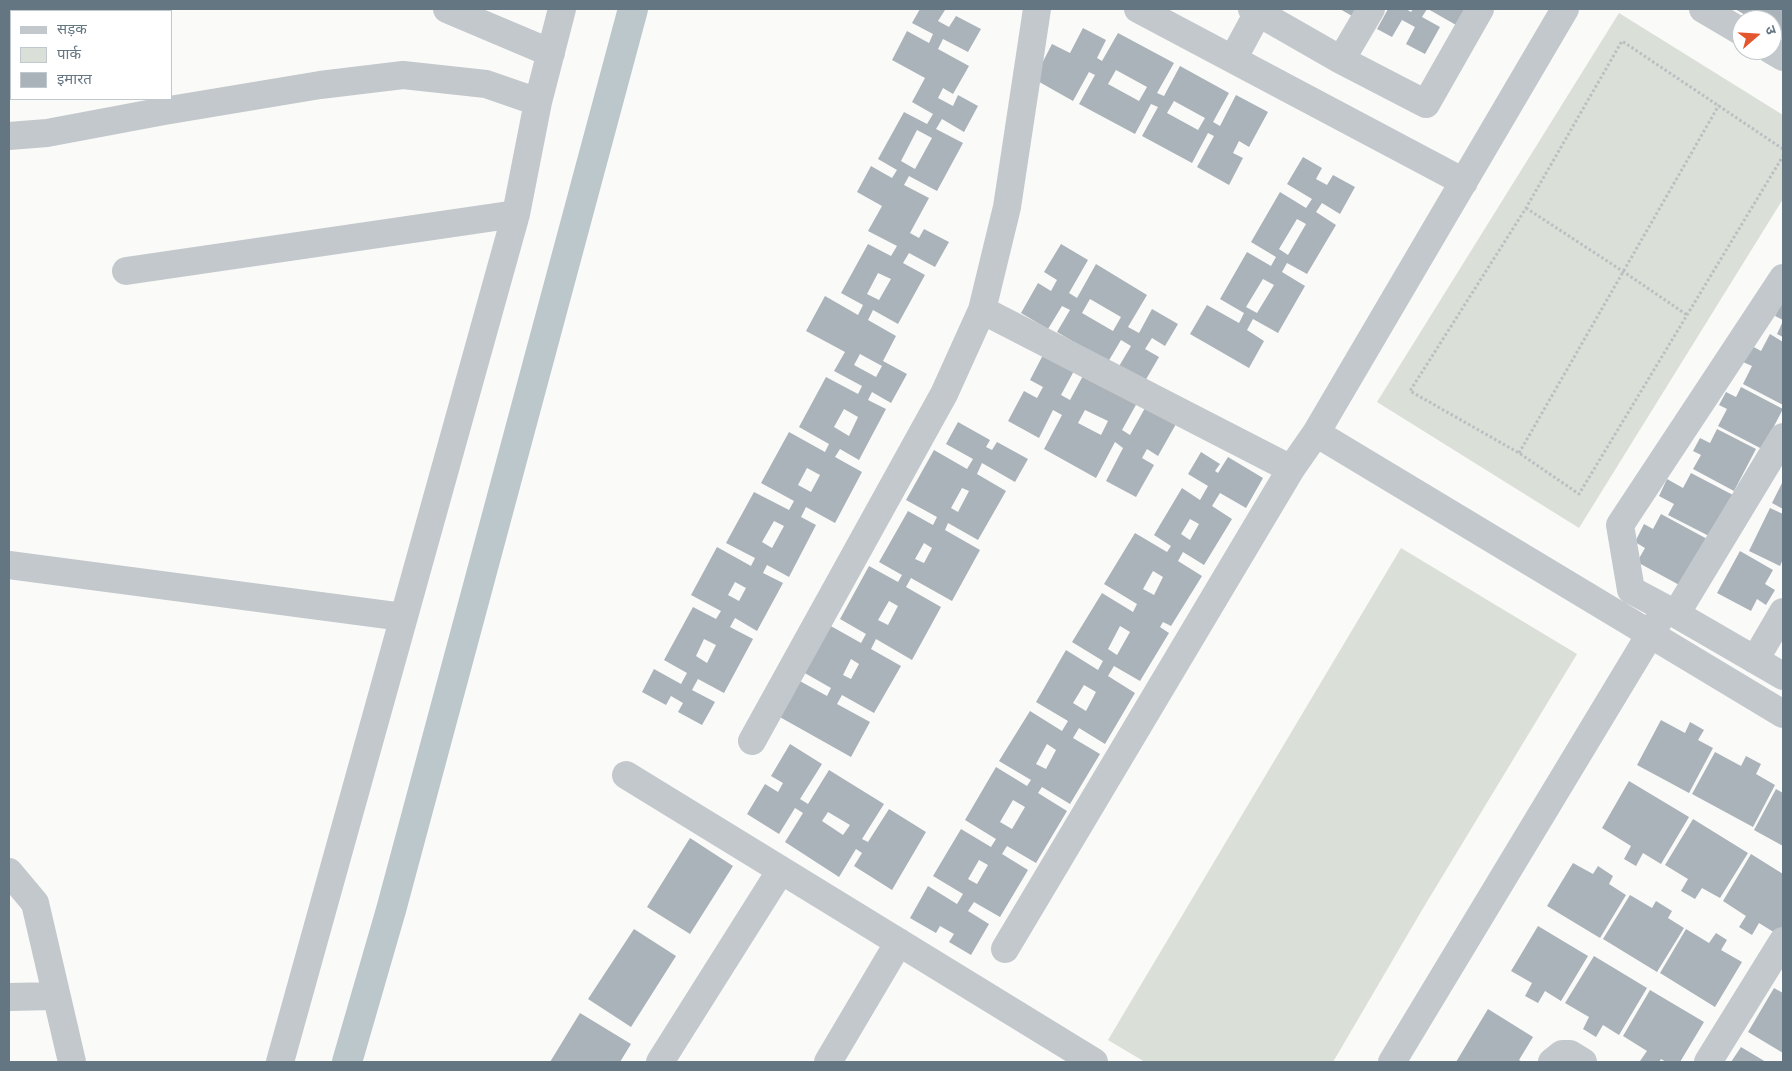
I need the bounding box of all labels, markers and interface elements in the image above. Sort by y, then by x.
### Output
legend [10,10,172,100]
north arrow [1732,10,1782,60]
text: सड़क [57,20,87,38]
text: उ [1761,24,1780,37]
text: पार्क [57,45,81,63]
text: इमारत [57,70,92,88]

